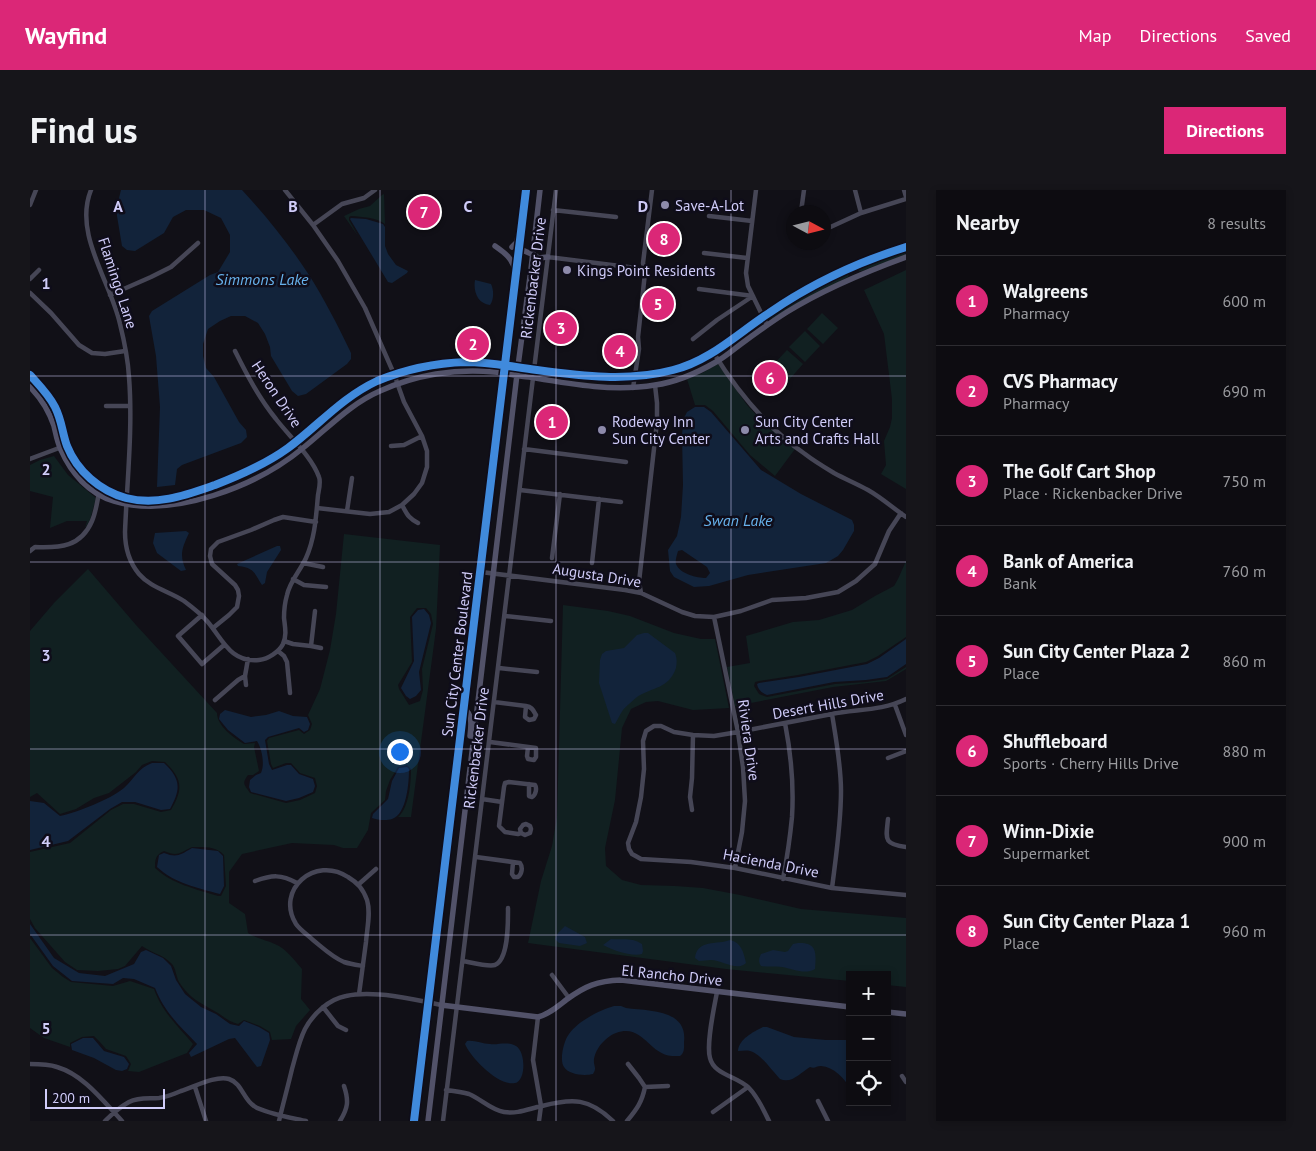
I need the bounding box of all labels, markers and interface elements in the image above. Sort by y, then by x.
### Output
text: Wayfind [25,20,107,51]
text: Map [1079,24,1111,47]
text: Directions [1139,24,1217,47]
text: Saved [1245,24,1291,47]
text: Find us [30,107,138,153]
button: Directions [1164,107,1286,154]
pin: 7 [408,193,440,231]
text: A [113,196,123,216]
text: B [288,196,298,216]
text: C [464,196,473,216]
text: D [638,196,648,216]
place label: Save-A-Lot [675,196,744,215]
marker: Save-A-Lot [659,199,671,211]
north arrow [786,205,831,250]
text: Nearby [956,209,1019,236]
text: 8 results [1207,213,1266,233]
street label: Rickenbacker Drive [516,216,550,340]
pin: 8 [648,220,680,258]
street label: Flamingo Lane [94,235,142,331]
place label: Kings Point Residents [577,261,715,280]
marker: Kings Point Residents [561,264,573,276]
water label: Simmons Lake [216,269,309,289]
text: 1 [41,273,51,293]
text: Walgreens [1003,279,1088,303]
pin: 5 [642,285,674,323]
text: 1 [967,291,977,311]
text: 600 m [1223,291,1266,311]
text: Pharmacy [1003,303,1069,323]
pin: 3 [545,309,577,347]
pin: 2 [457,325,489,363]
pin: 4 [604,332,636,370]
street label: Heron Drive [248,357,306,431]
pin: 6 [754,359,786,397]
text: CVS Pharmacy [1003,369,1118,393]
text: 2 [967,381,977,401]
text: 690 m [1223,381,1266,401]
text: Pharmacy [1003,393,1069,413]
pin: 1 [536,403,568,441]
place label: Rodeway Inn Sun City Center [612,412,710,448]
place label: Sun City Center Arts and Crafts Hall [755,412,880,448]
marker: Rodeway Inn Sun City Center [596,424,608,436]
marker: Sun City Center Arts and Crafts Hall [739,424,751,436]
text: 2 [41,459,51,479]
text: The Golf Cart Shop [1003,459,1156,483]
text: 3 [967,471,977,491]
text: 750 m [1223,471,1266,491]
text: Place · Rickenbacker Drive [1003,483,1183,503]
water label: Swan Lake [704,510,773,530]
text: Bank of America [1003,549,1134,573]
street label: Augusta Drive [551,559,643,591]
text: 4 [967,561,977,581]
text: 760 m [1223,561,1266,581]
street label: Sun City Center Boulevard [437,570,477,738]
text: Bank [1003,573,1037,593]
text: Sun City Center Plaza 2 [1003,639,1190,663]
text: 3 [41,645,51,665]
text: 5 [967,651,977,671]
text: 860 m [1223,651,1266,671]
text: Place [1003,663,1040,683]
street label: Desert Hills Drive [771,685,885,723]
street label: Rickenbacker Drive [459,686,493,810]
street label: Riviera Drive [734,698,764,782]
text: Shuffleboard [1003,729,1107,753]
your location [387,739,413,765]
text: 6 [967,741,977,761]
text: 880 m [1223,741,1266,761]
text: Sports · Cherry Hills Drive [1003,753,1179,773]
text: Winn-Dixie [1003,819,1094,843]
text: 4 [41,831,51,851]
text: 7 [967,831,977,851]
text: 900 m [1223,831,1266,851]
text: Supermarket [1003,843,1090,863]
street label: Hacienda Drive [721,844,821,882]
text: Sun City Center Plaza 1 [1003,909,1190,933]
text: 8 [967,921,977,941]
text: 960 m [1223,921,1266,941]
text: Place [1003,933,1040,953]
street label: El Rancho Drive [621,960,723,990]
map controls [846,971,891,1106]
button: + [846,971,891,1016]
button: − [846,1016,891,1061]
text: 5 [41,1018,51,1038]
button: locate [846,1061,891,1106]
scale bar [45,1086,165,1109]
text: 200 m [52,1089,90,1107]

